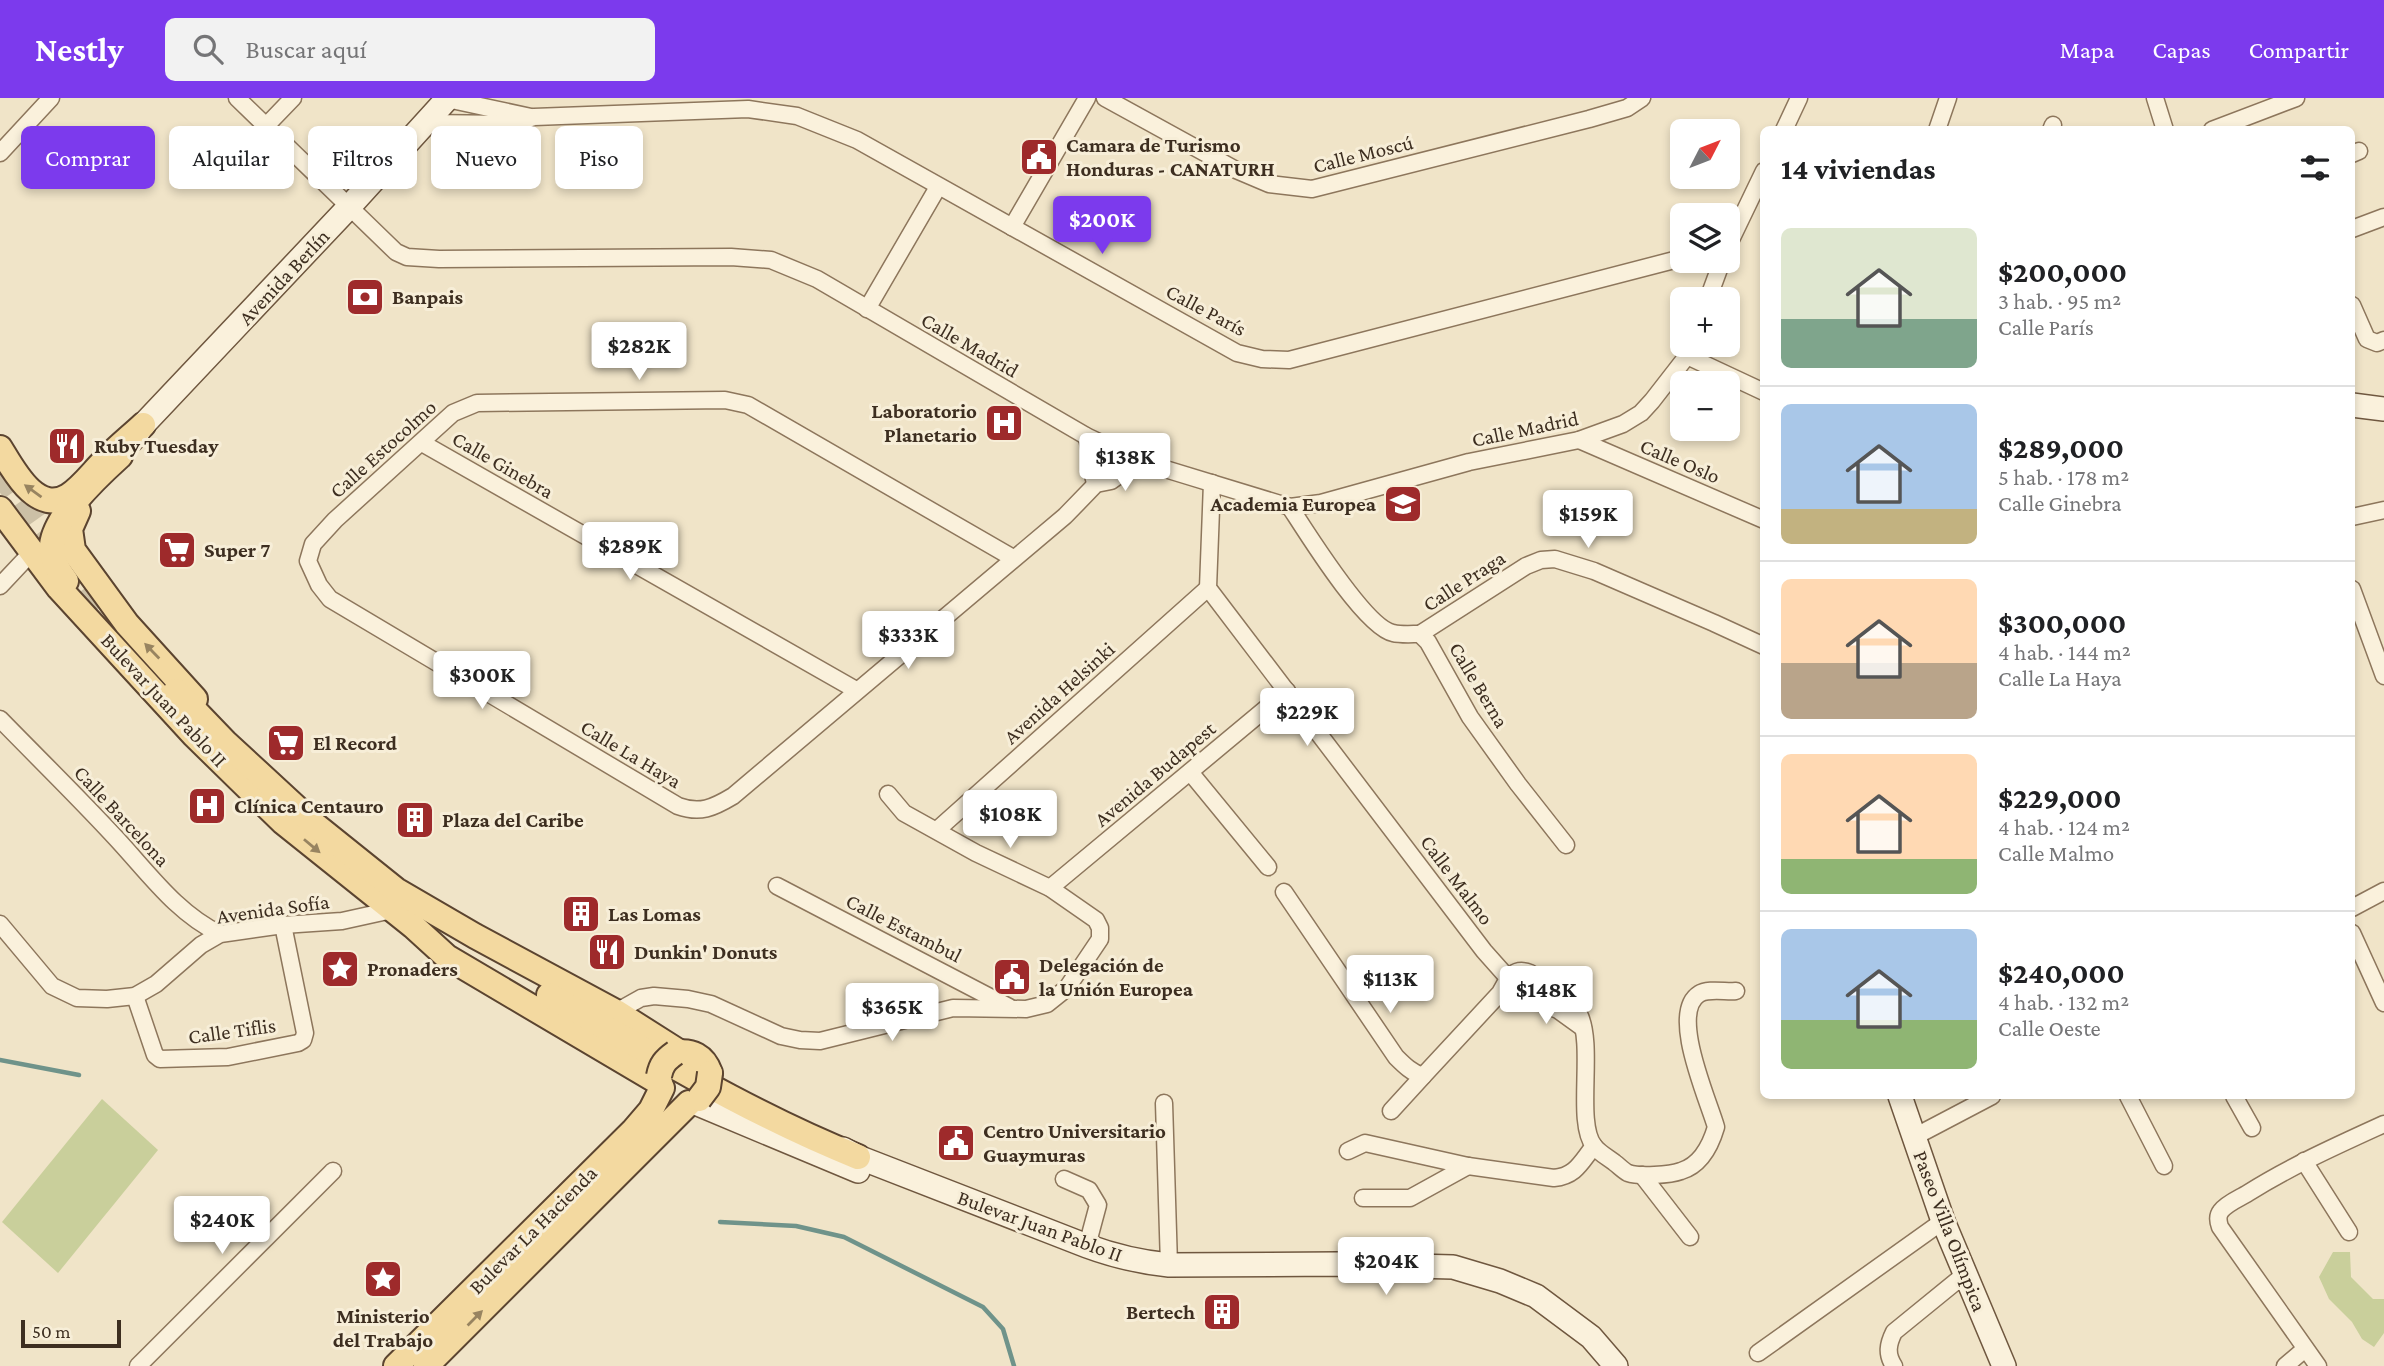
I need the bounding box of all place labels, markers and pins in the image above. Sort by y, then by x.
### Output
place label: Camara de Turismo Honduras - CANATURH [1066,133,1275,181]
public building icon: Camara de Turismo Honduras - CANATURH [1018,136,1060,178]
pin: $200K [1053,197,1151,256]
bank icon: Banpais [344,276,386,318]
place label: Banpais [392,285,464,309]
pin: $282K [590,322,688,382]
place label: Laboratorio Planetario [871,399,977,447]
hospital icon: Laboratorio Planetario [983,402,1025,444]
restaurant icon: Ruby Tuesday [46,425,88,467]
place label: Ruby Tuesday [94,434,219,458]
pin: $138K [1076,434,1174,493]
school or university icon: Academia Europea [1382,483,1424,525]
pin: $159K [1539,490,1637,550]
place label: Academia Europea [1210,492,1377,516]
pin: $289K [581,522,679,582]
supermarket icon: Super 7 [156,529,198,571]
place label: Super 7 [204,538,270,562]
pin: $333K [859,612,957,671]
pin: $300K [433,652,531,711]
pin: $229K [1258,688,1356,748]
supermarket icon: El Record [265,722,307,764]
place label: El Record [313,731,397,755]
hospital icon: Clínica Centauro [186,785,228,827]
pin: $108K [961,790,1059,850]
place label: Clínica Centauro [234,794,384,818]
building icon: Plaza del Caribe [394,799,436,841]
place label: Plaza del Caribe [442,808,584,832]
building icon: Las Lomas [560,893,602,935]
place label: Las Lomas [608,902,701,926]
restaurant icon: Dunkin' Donuts [586,931,628,973]
place label: Dunkin' Donuts [634,940,778,964]
place icon: Pronaders [319,948,361,990]
place label: Delegación de la Unión Europea [1039,953,1194,1001]
public building icon: Delegación de la Unión Europea [991,956,1033,998]
pin: $113K [1341,956,1439,1015]
place label: Pronaders [367,957,458,981]
pin: $148K [1497,967,1595,1026]
pin: $365K [843,984,941,1043]
place label: Centro Universitario Guaymuras [983,1119,1166,1167]
public building icon: Centro Universitario Guaymuras [935,1122,977,1164]
pin: $240K [173,1196,271,1256]
pin: $204K [1337,1238,1435,1297]
place icon: Ministerio del Trabajo [362,1258,404,1300]
building icon: Bertech [1201,1291,1243,1333]
place label: Bertech [1126,1300,1195,1324]
place label: Ministerio del Trabajo [333,1304,433,1352]

